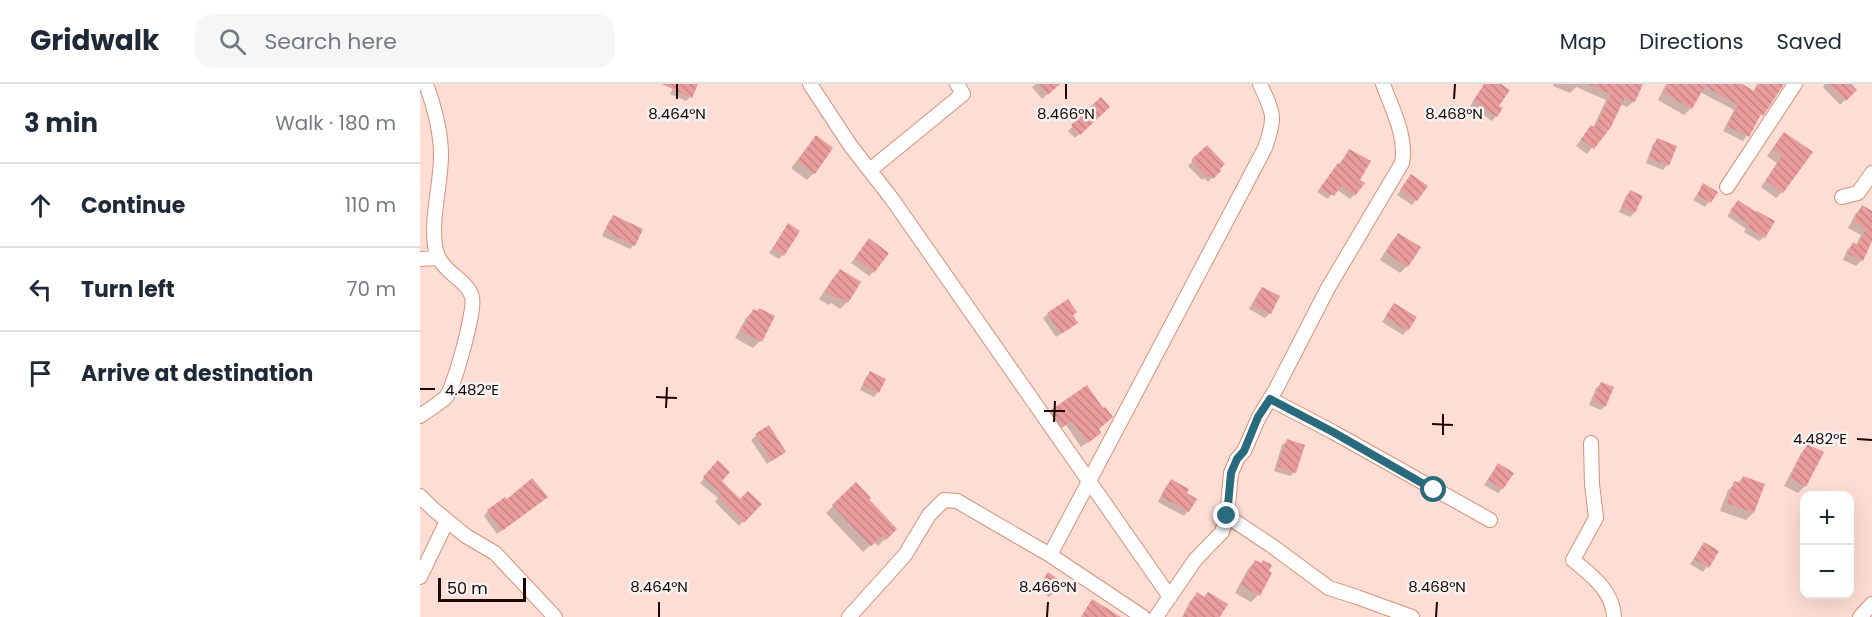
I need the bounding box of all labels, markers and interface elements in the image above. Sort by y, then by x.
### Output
search box [195,14,615,68]
text: Gridwalk [30,21,159,60]
icon: search [216,25,249,58]
text: Search here [264,26,397,57]
text: Map [1560,27,1606,56]
text: Directions [1639,27,1743,56]
text: Saved [1776,27,1842,56]
text: 8.464°N [648,103,706,124]
text: 8.466°N [1037,103,1095,124]
text: 8.468°N [1425,103,1483,124]
text: 3 min [24,105,98,141]
text: Walk · 180 m [275,109,396,137]
icon: ahead [24,189,57,222]
text: Continue [81,190,185,221]
text: 110 m [345,191,396,219]
icon: left [24,273,57,306]
text: Turn left [81,274,175,305]
text: 70 m [347,275,396,303]
icon: arrive [24,357,57,390]
text: Arrive at destination [81,358,313,389]
text: 4.482°E [445,379,499,400]
text: 4.482°E [1793,428,1847,449]
route start [1420,476,1446,502]
map controls [1800,491,1854,599]
button: + [1800,491,1854,545]
route end [1213,502,1239,528]
button: − [1800,545,1854,599]
scale bar [438,575,526,602]
text: 8.464°N [630,576,688,597]
text: 8.466°N [1019,576,1077,597]
text: 8.468°N [1408,576,1466,597]
text: 50 m [447,577,488,600]

